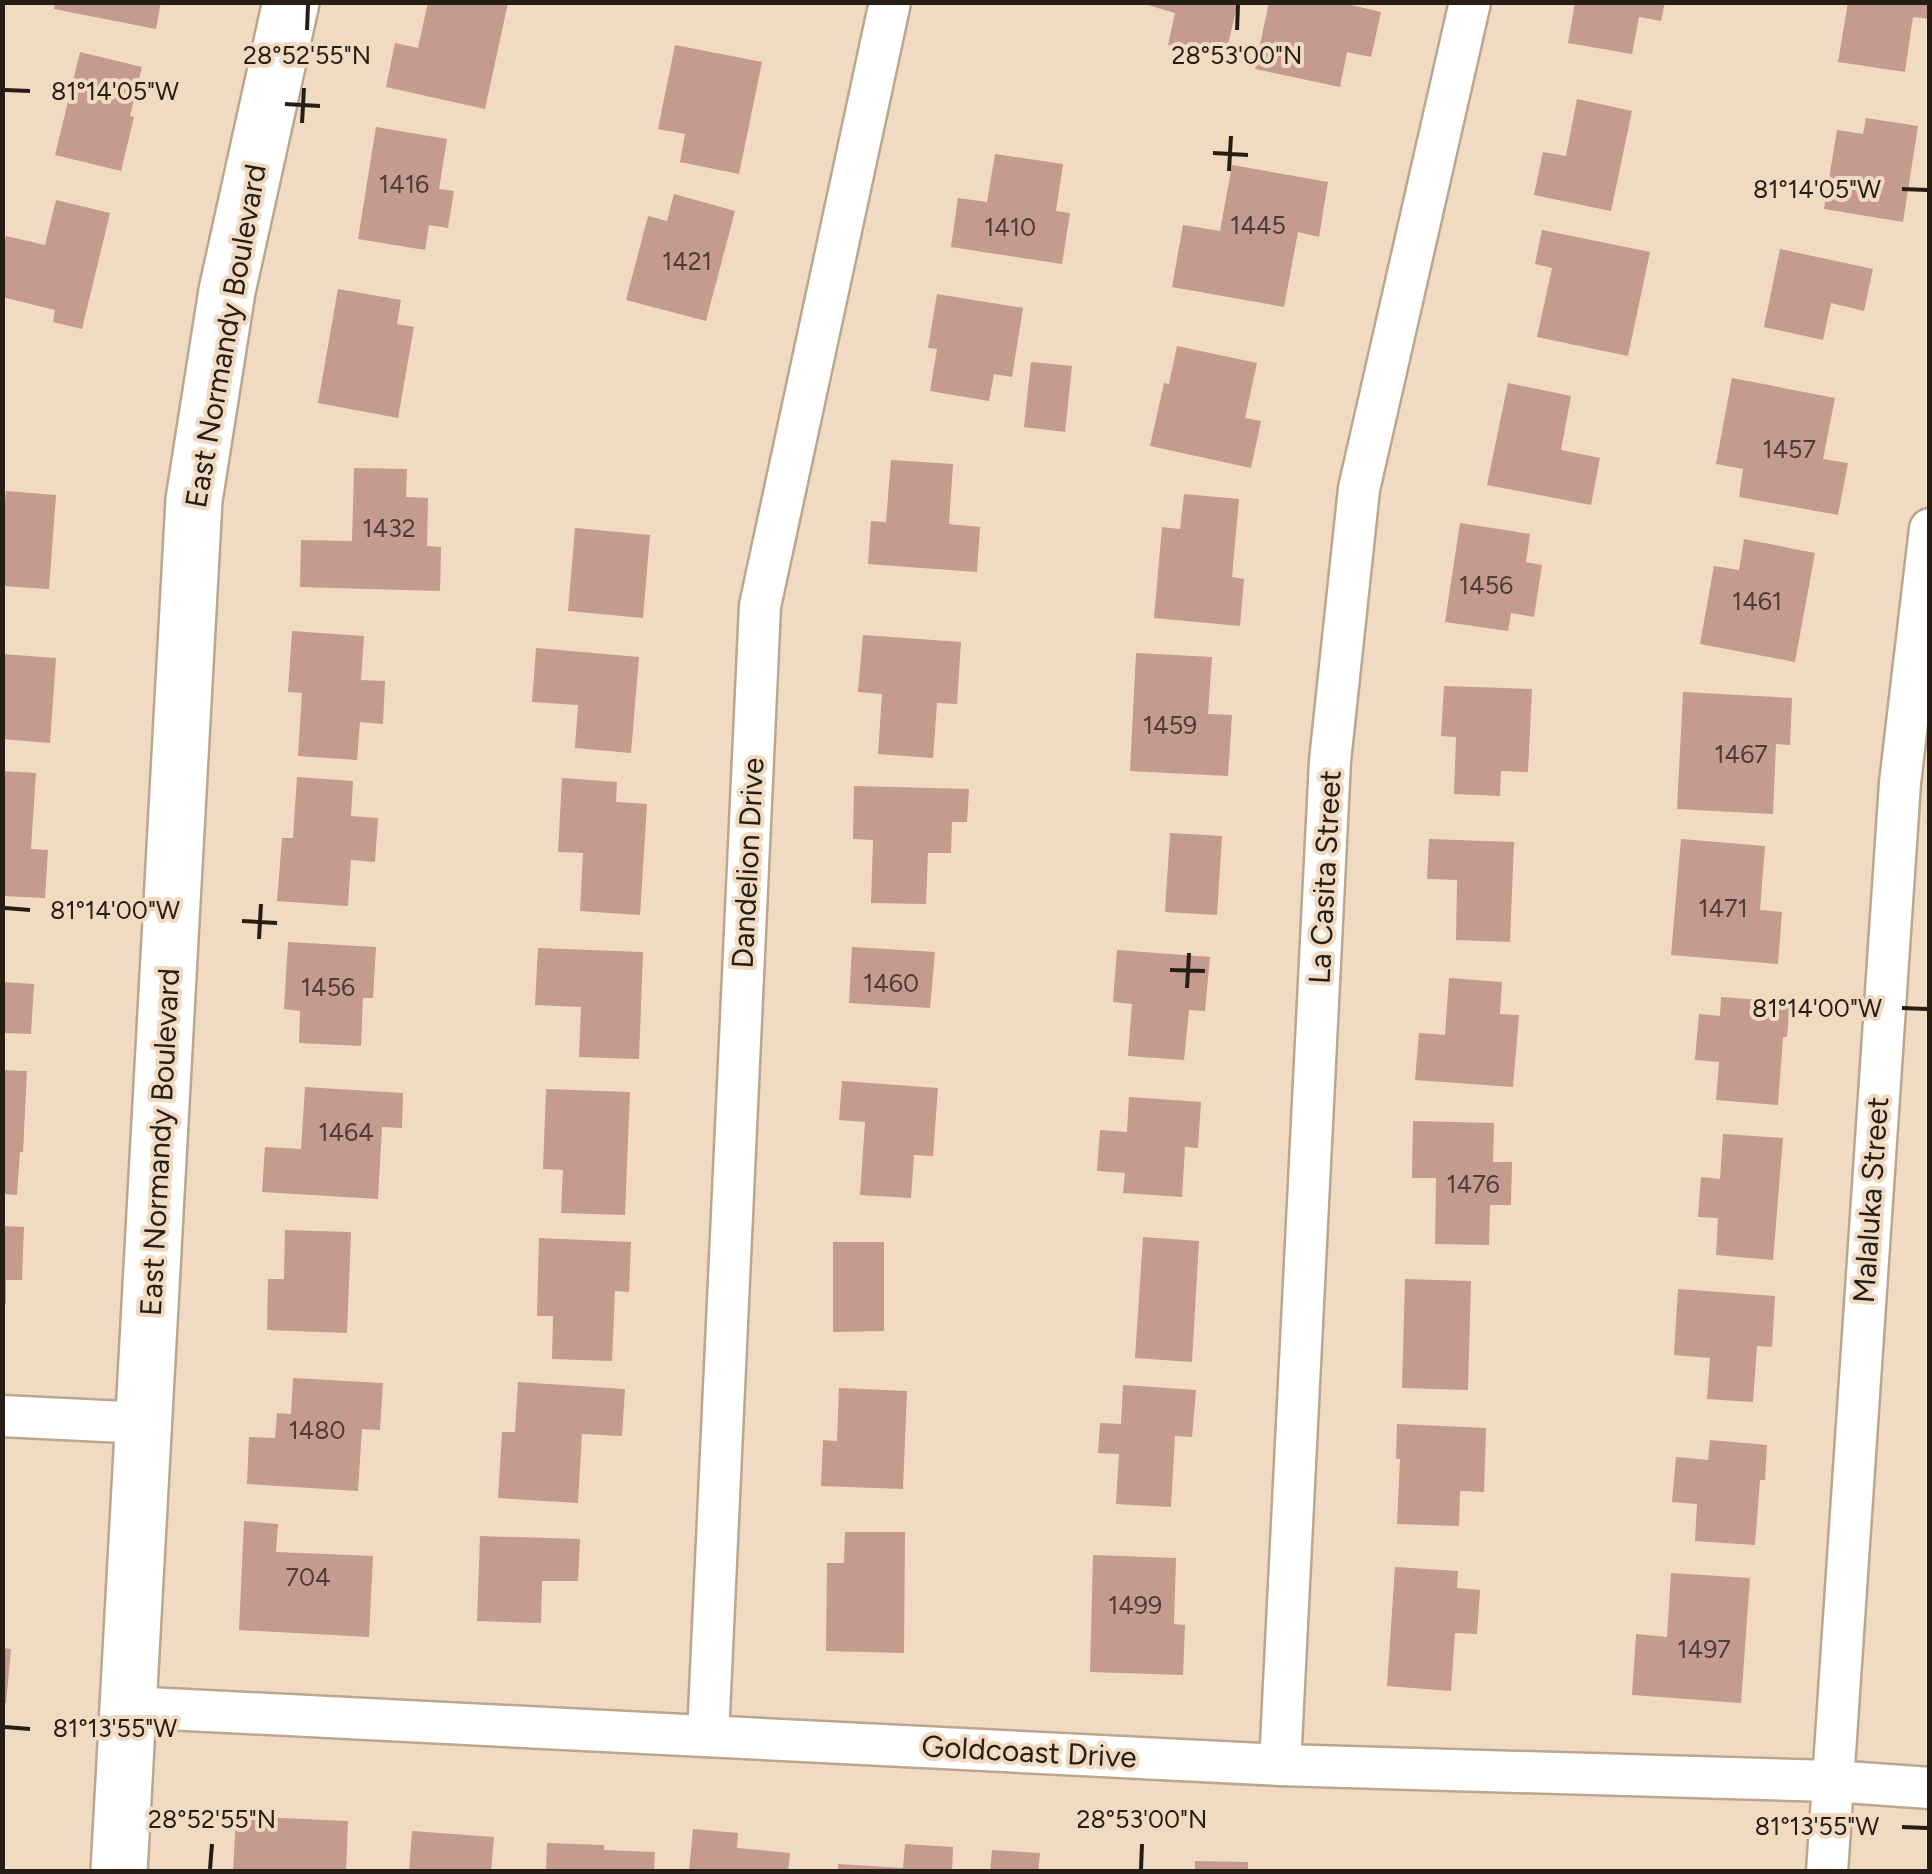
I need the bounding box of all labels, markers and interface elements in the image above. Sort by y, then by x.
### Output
text: 28°52'55"N [243,40,371,70]
text: 28°53'00"N [1172,40,1302,70]
text: 81°14'05"W [51,76,179,106]
street label: East Normandy Boulevard [177,161,274,511]
house number: 1416 [379,169,429,199]
text: 81°14'05"W [1753,174,1881,204]
house number: 1445 [1230,210,1286,240]
house number: 1410 [984,212,1036,242]
house number: 1421 [662,246,712,276]
house number: 1457 [1762,434,1816,464]
house number: 1432 [362,513,416,543]
house number: 1456 [1459,570,1513,600]
house number: 1461 [1732,586,1782,616]
house number: 1459 [1143,710,1197,740]
house number: 1467 [1714,739,1768,769]
street label: Dandelion Drive [724,757,772,969]
street label: La Casita Street [1300,769,1349,985]
house number: 1471 [1698,893,1748,923]
text: 81°14'00"W [50,895,180,925]
street label: East Normandy Boulevard [132,967,187,1317]
house number: 1460 [863,968,919,998]
house number: 1456 [301,972,355,1002]
text: 81°14'00"W [1752,993,1882,1023]
street label: Malaluka Street [1845,1095,1896,1304]
house number: 1464 [318,1117,374,1147]
house number: 1476 [1446,1169,1500,1199]
house number: 1480 [288,1415,346,1445]
house number: 704 [286,1562,330,1592]
house number: 1499 [1108,1590,1162,1620]
house number: 1497 [1677,1634,1731,1664]
text: 81°13'55"W [53,1713,177,1743]
street label: Goldcoast Drive [920,1727,1138,1776]
text: 28°52'55"N [148,1804,276,1834]
text: 28°53'00"N [1077,1804,1207,1834]
text: 81°13'55"W [1755,1811,1879,1841]

